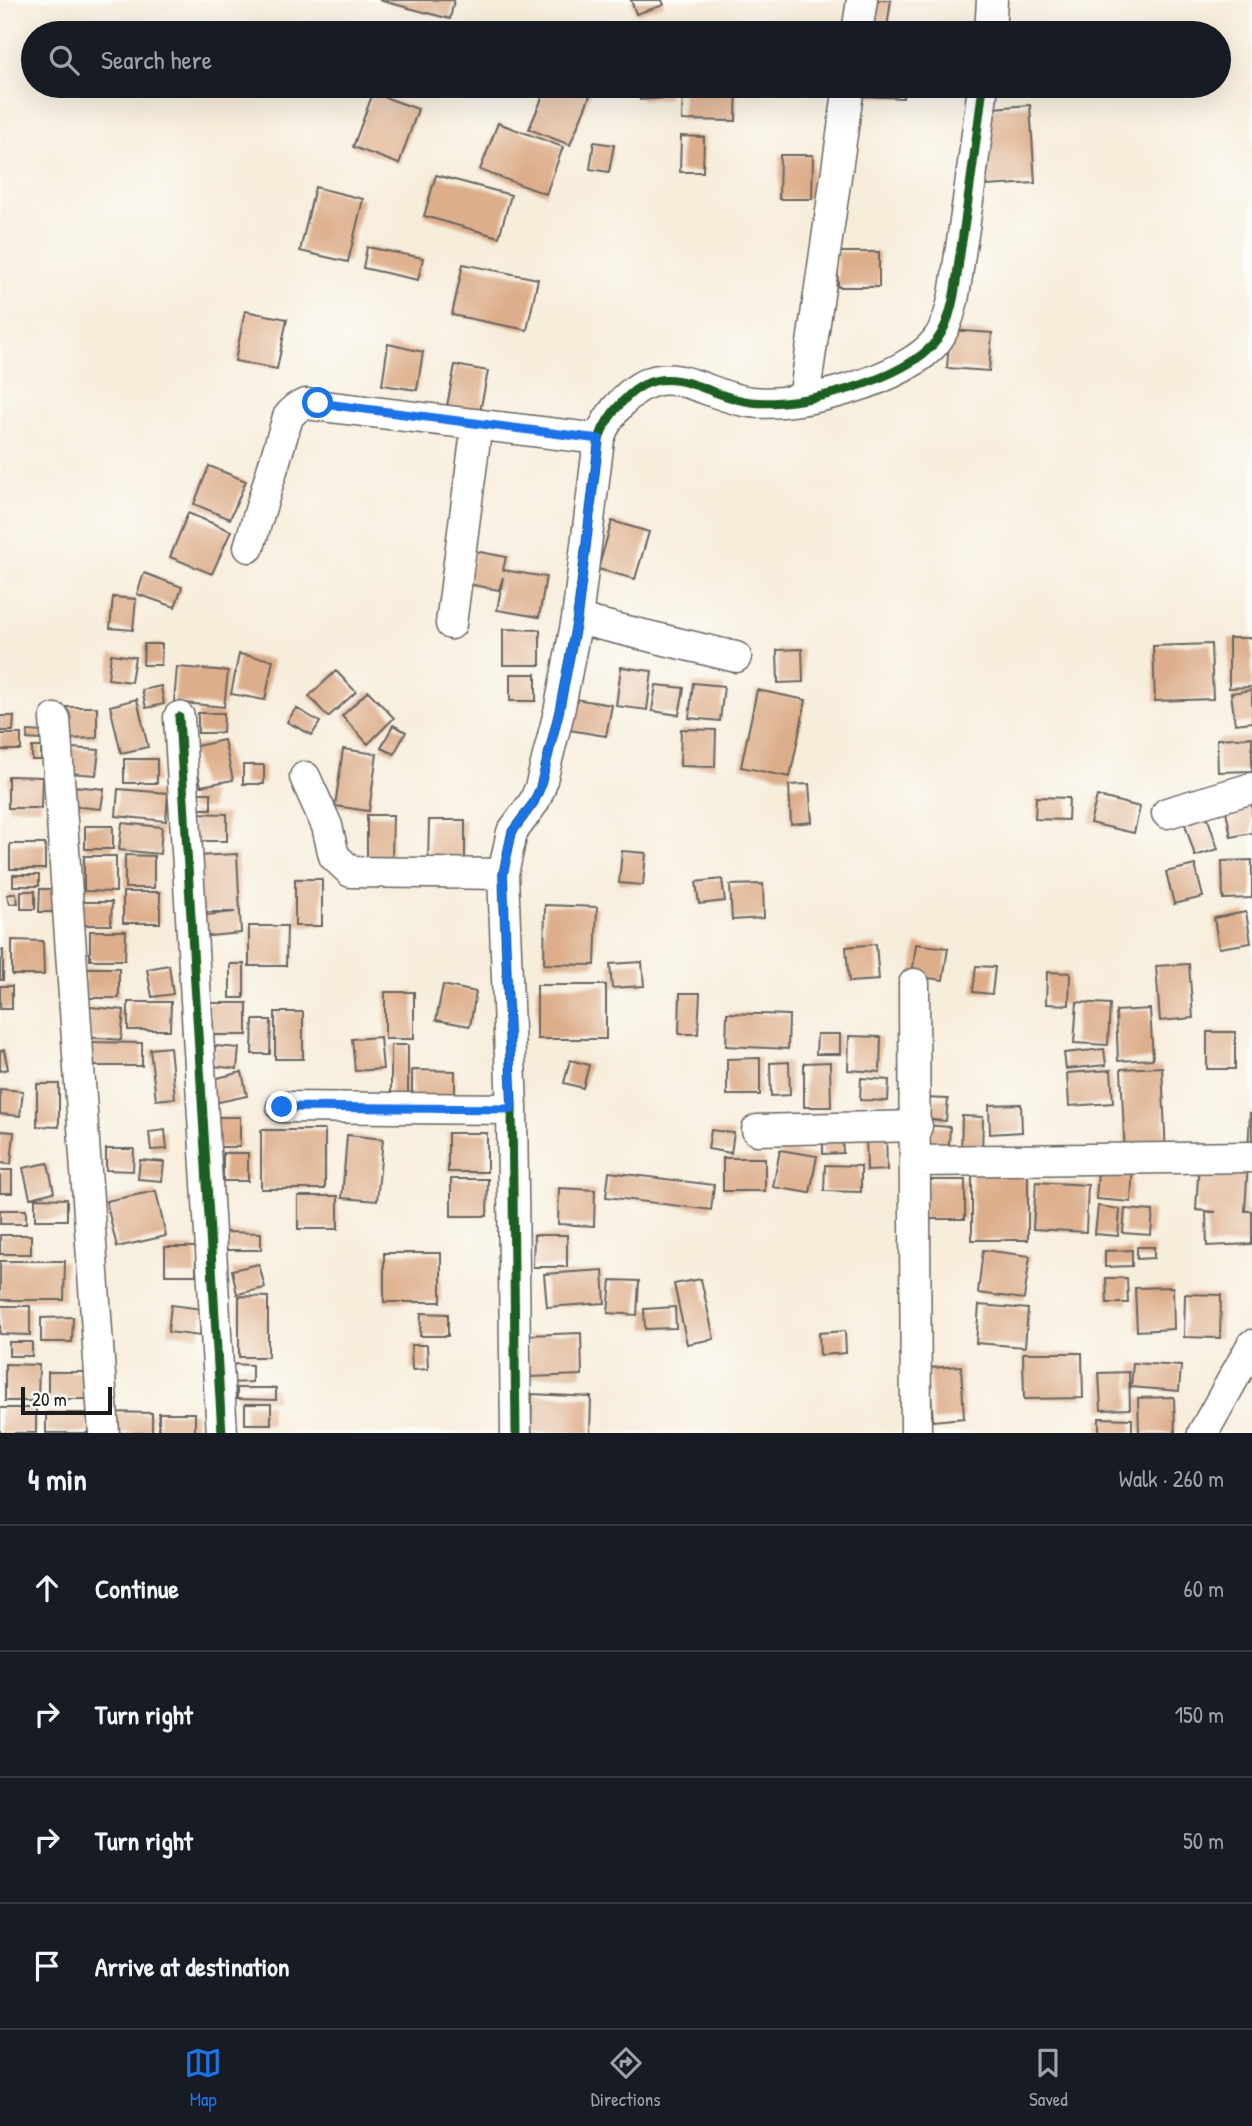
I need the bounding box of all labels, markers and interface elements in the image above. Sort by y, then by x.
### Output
search box [21,21,1231,98]
icon: search [45,41,83,79]
text: Search here [101,42,212,77]
route start [302,387,333,418]
route end [266,1091,297,1122]
scale bar [21,1384,112,1416]
text: 20 m [32,1386,67,1412]
text: 4 min [28,1459,87,1499]
text: Walk · 260 m [1119,1463,1224,1494]
icon: ahead [28,1569,66,1607]
text: Continue [95,1571,179,1606]
text: 60 m [1184,1573,1224,1604]
icon: right [28,1695,66,1733]
text: Turn right [95,1697,193,1732]
text: 150 m [1175,1699,1224,1730]
icon: right [28,1821,66,1859]
text: Turn right [95,1823,193,1858]
text: 50 m [1183,1825,1224,1856]
icon: arrive [28,1947,66,1985]
text: Arrive at destination [95,1949,290,1984]
tab: Map [184,2044,222,2112]
tab: Directions [591,2044,661,2112]
tab: Saved [1029,2044,1068,2112]

